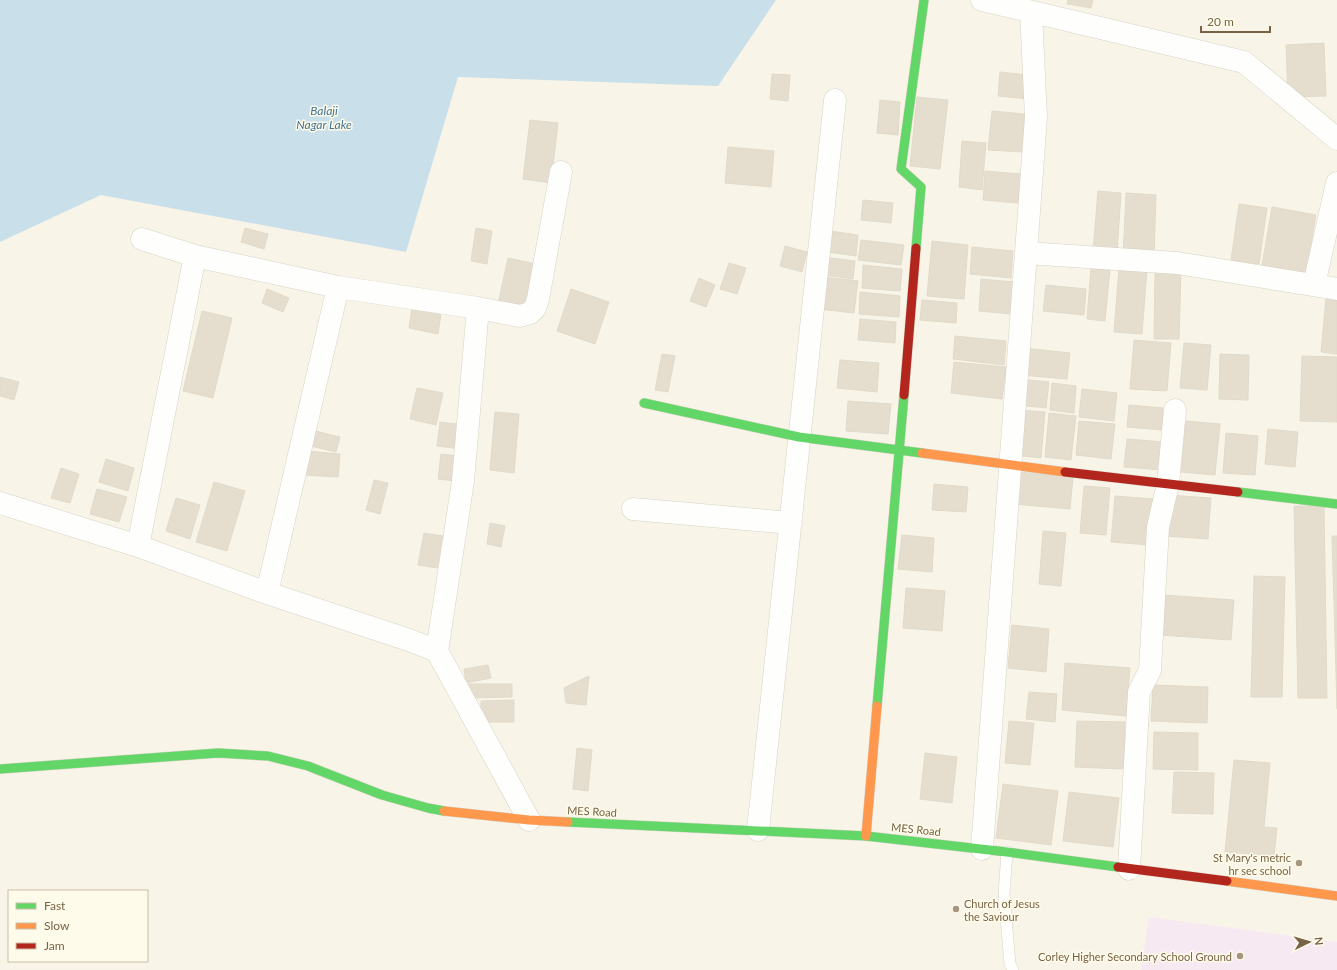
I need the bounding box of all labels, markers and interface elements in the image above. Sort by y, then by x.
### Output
scale bar [1201,8,1270,34]
text: 20 m [1207,14,1234,29]
water label: Balaji Nagar Lake [296,103,352,132]
street label: MES Road [567,803,617,819]
street label: MES Road [891,820,941,838]
place label: St Mary's metric hr sec school [1213,851,1291,877]
marker: St Mary's metric hr sec school [1294,858,1304,868]
legend [8,890,148,962]
place label: Church of Jesus the Saviour [964,897,1040,923]
text: Fast [44,898,66,913]
marker: Church of Jesus the Saviour [951,904,961,914]
text: Slow [44,918,70,933]
north arrow [1289,922,1329,962]
text: N [1313,936,1326,946]
text: Jam [44,938,65,953]
place label: Corley Higher Secondary School Ground [1038,950,1232,963]
marker: Corley Higher Secondary School Ground [1235,951,1245,961]

